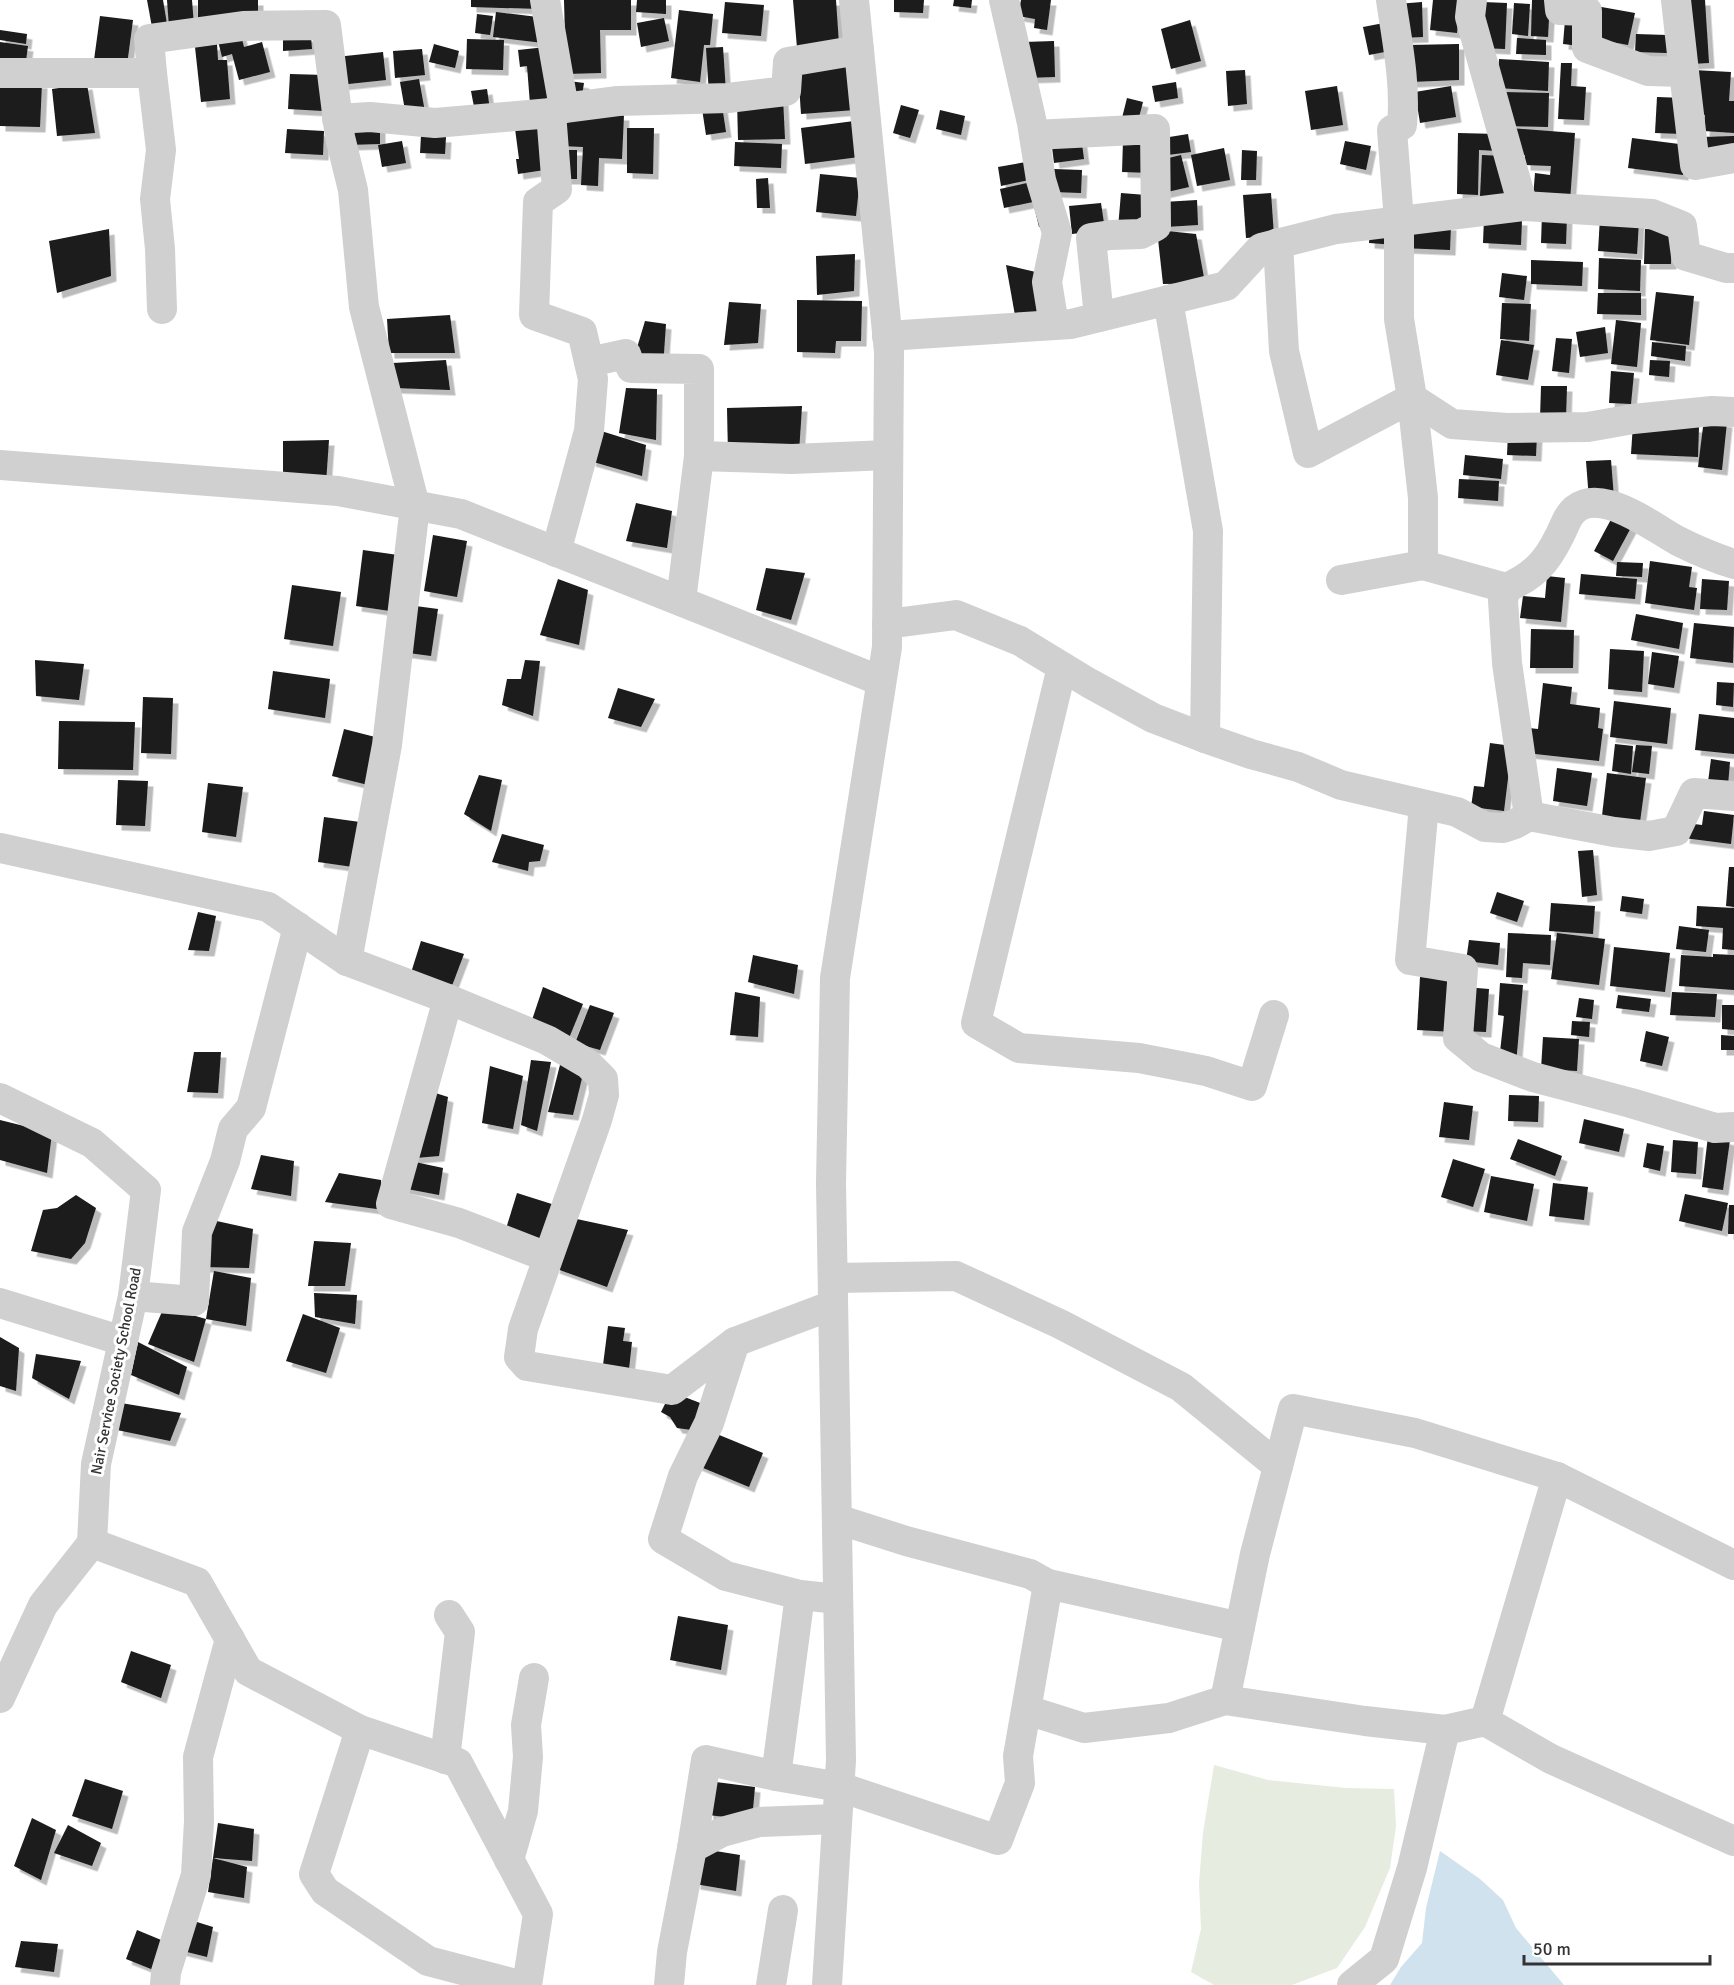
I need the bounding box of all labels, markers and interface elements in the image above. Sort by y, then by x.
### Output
street label: Nair Service Society School Road [87,1266,145,1476]
scale bar [1524,1928,1710,1966]
text: 50 m [1533,1938,1571,1960]

